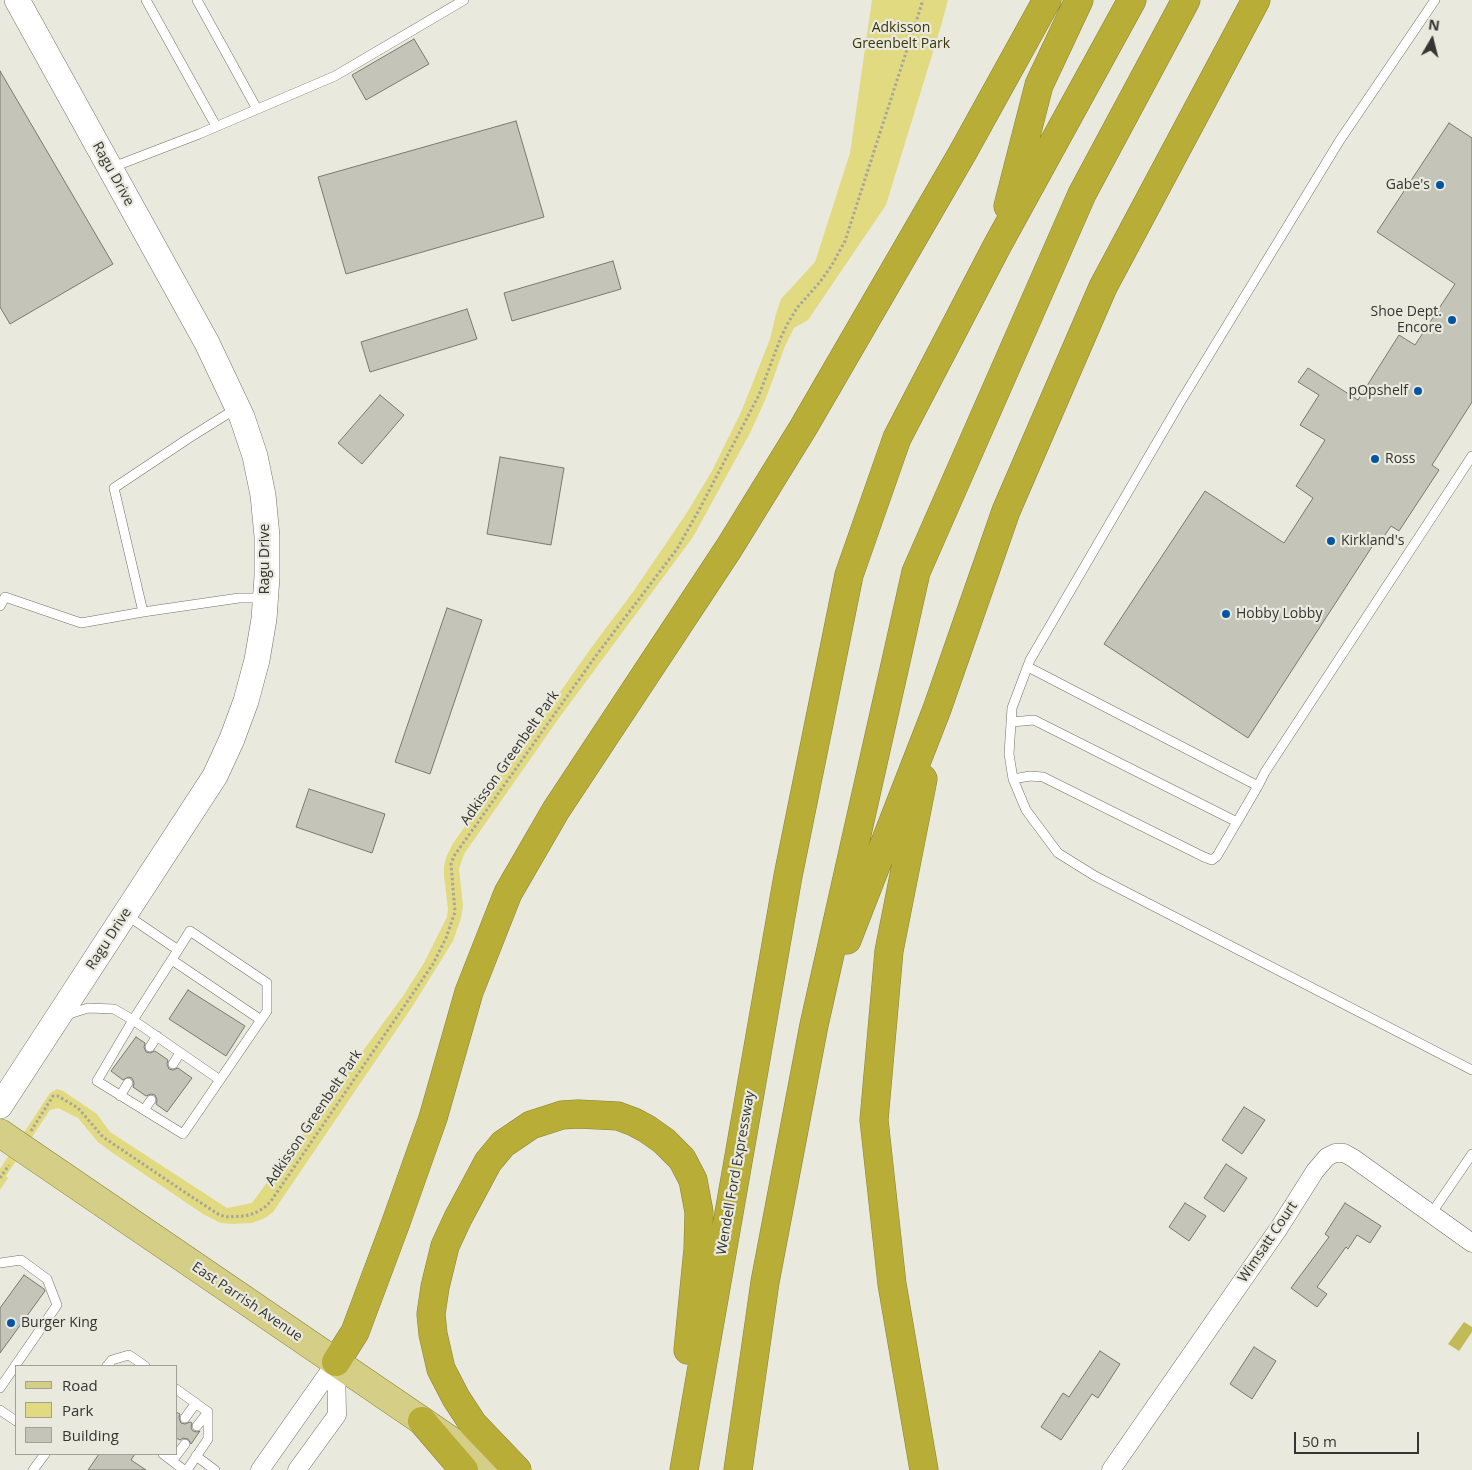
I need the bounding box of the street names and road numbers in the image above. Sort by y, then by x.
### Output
street label: Ragu Drive [89,139,137,209]
street label: Ragu Drive [257,524,273,594]
street label: Adkisson Greenbelt Park [457,687,563,829]
street label: Ragu Drive [83,905,135,973]
street label: Adkisson Greenbelt Park [262,1047,366,1189]
street label: Wendell Ford Expressway [713,1090,759,1256]
street label: Wimsatt Court [1235,1198,1301,1286]
street label: East Parrish Avenue [189,1259,305,1345]

